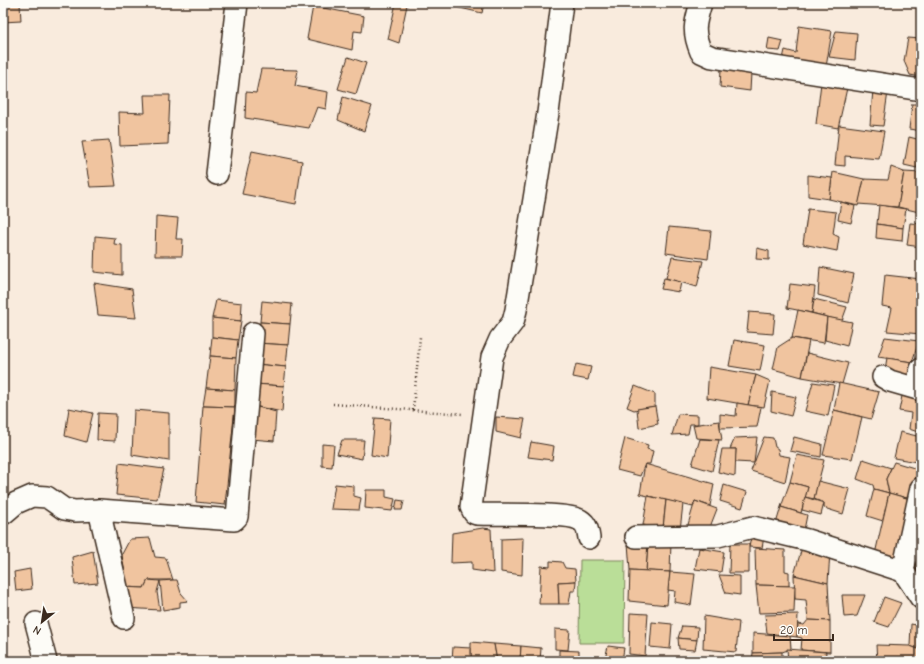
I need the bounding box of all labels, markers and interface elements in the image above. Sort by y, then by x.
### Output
north arrow [22,602,62,642]
scale bar [774,616,833,642]
text: N [31,623,44,638]
text: 20 m [780,623,808,637]

